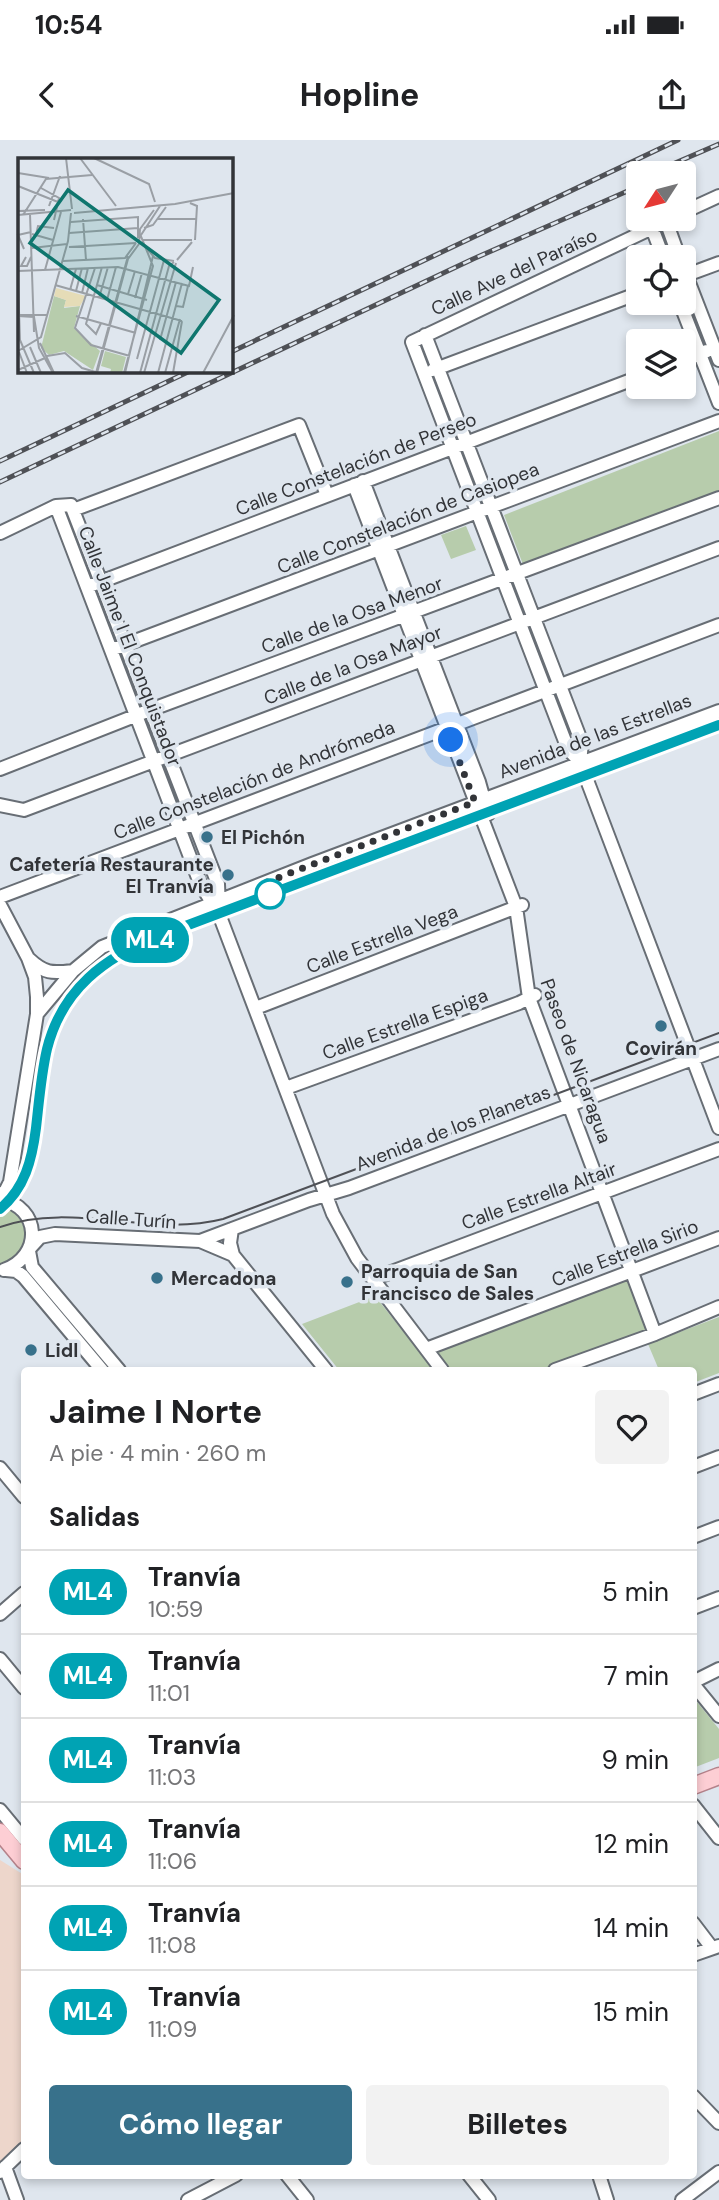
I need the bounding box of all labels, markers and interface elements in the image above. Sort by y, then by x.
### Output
text: 10:54 [35,8,102,42]
text: Hopline [300,74,419,116]
icon: back [28,76,66,114]
icon: share [653,76,691,114]
inset map [18,158,233,373]
north arrow [626,161,696,231]
map controls [626,161,696,399]
street label: Calle Ave del Paraíso [427,223,601,321]
button: locate [626,245,696,315]
button: layers [626,329,696,399]
street label: Calle Constelación de Perseo [232,406,480,522]
street label: Calle Constelación de Casiopea [274,456,542,580]
street label: Calle Jaime I El Conquistador [73,522,187,770]
street label: Calle de la Osa Menor [258,571,446,659]
street label: Calle de la Osa Mayor [260,619,446,711]
street label: Avenida de las Estrellas [495,688,695,784]
street label: Calle Constelación de Andrómeda [110,715,398,845]
your location [433,722,468,757]
place label: El Pichón [221,825,305,850]
marker: El Pichón [199,829,215,845]
place label: Cafetería Restaurante El Tranvía [9,852,214,899]
marker: Cafetería Restaurante El Tranvía [220,867,236,883]
unlabelled marker [255,879,285,909]
street label: Calle Estrella Vega [303,899,461,979]
line badge: ML4 [110,917,190,963]
text: ML4 [125,924,175,955]
street label: Paseo de Nicaragua [535,975,617,1147]
street label: Calle Estrella Espiga [319,982,491,1066]
marker: Covirán [653,1018,669,1034]
place label: Covirán [625,1036,697,1061]
street label: Avenida de los Planetas [352,1079,554,1177]
street label: Calle Estrella Altair [458,1156,620,1236]
street label: Calle Turín [85,1203,177,1235]
street label: Calle Estrella Sirio [548,1213,702,1293]
place label: Parroquia de San Francisco de Sales [361,1259,534,1306]
place label: Mercadona [171,1266,276,1291]
marker: Mercadona [149,1270,165,1286]
marker: Parroquia de San Francisco de Sales [339,1274,355,1290]
place label: Lidl [45,1338,78,1363]
marker: Lidl [23,1342,39,1358]
text: Jaime I Norte [49,1390,262,1433]
button: heart [595,1390,669,1464]
text: A pie · 4 min · 260 m [49,1438,266,1468]
text: Salidas [49,1500,140,1534]
text: Tranvía [148,1560,241,1594]
text: 5 min [602,1575,669,1609]
text: ML4 [63,1576,113,1607]
text: 10:59 [148,1594,203,1624]
text: Tranvía [148,1644,241,1678]
text: 7 min [604,1659,669,1693]
text: ML4 [63,1660,113,1691]
text: 11:01 [148,1678,190,1708]
text: Tranvía [148,1728,241,1762]
text: 9 min [601,1743,669,1777]
text: ML4 [63,1744,113,1775]
text: 11:03 [148,1762,196,1792]
text: Tranvía [148,1812,241,1846]
text: 12 min [595,1827,669,1861]
text: ML4 [63,1828,113,1859]
text: 11:06 [148,1846,197,1876]
text: Tranvía [148,1896,241,1930]
text: 14 min [594,1911,669,1945]
text: ML4 [63,1912,113,1943]
text: 11:08 [148,1930,197,1960]
text: Tranvía [148,1980,241,2014]
text: 15 min [594,1995,669,2029]
text: ML4 [63,1996,113,2027]
text: 11:09 [148,2014,197,2044]
button: Cómo llegar [49,2085,352,2165]
button: Billetes [366,2085,669,2165]

